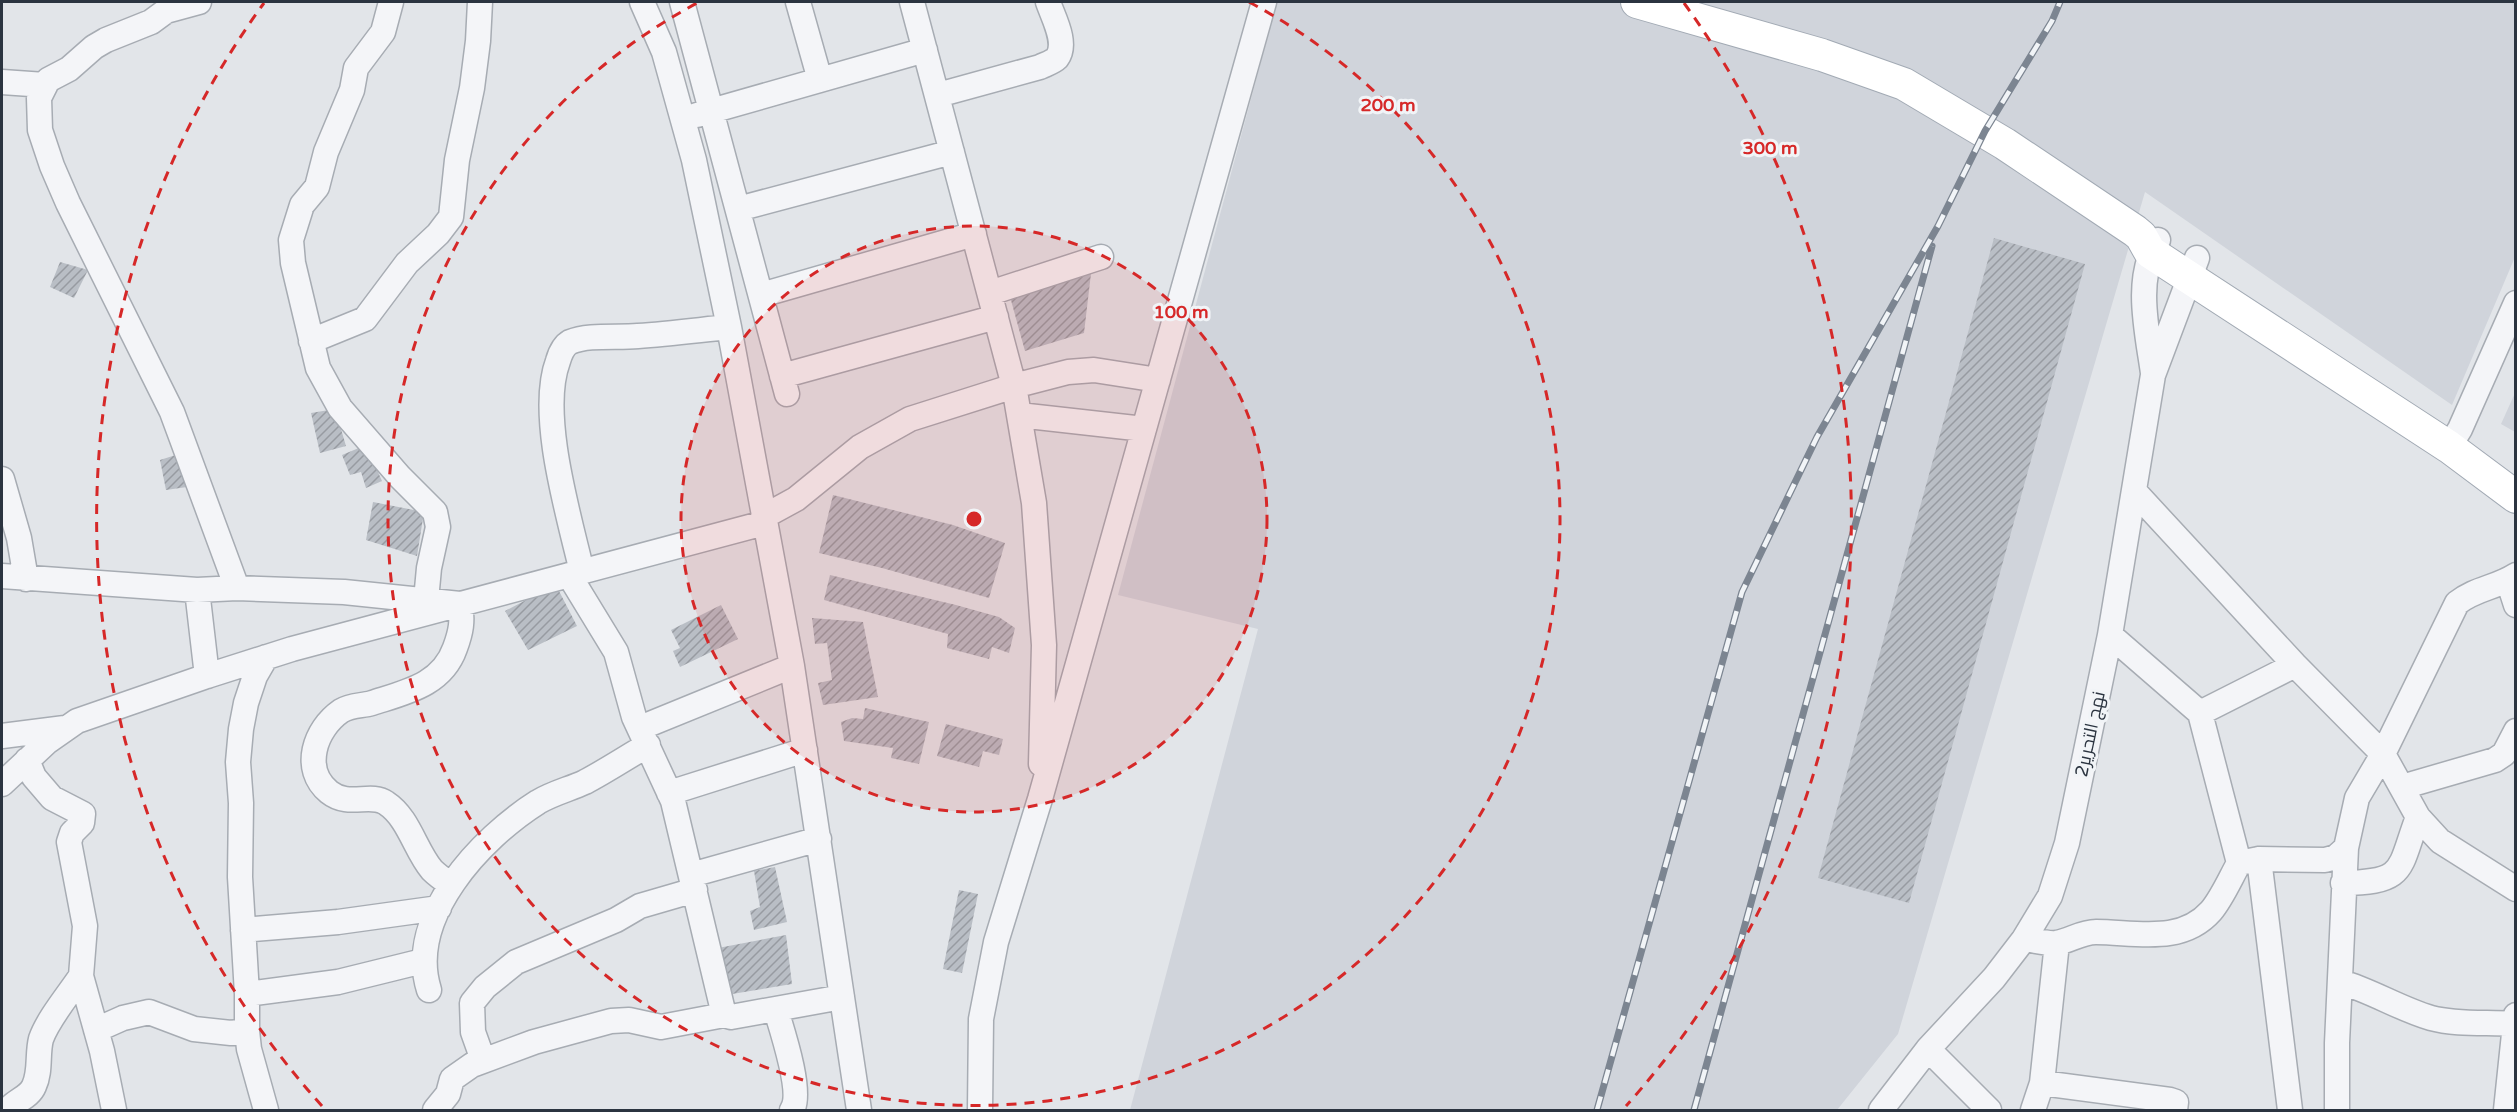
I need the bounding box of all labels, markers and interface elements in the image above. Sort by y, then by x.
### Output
text: 200 m [1360,94,1416,116]
text: 300 m [1742,137,1798,159]
text: 100 m [1153,301,1209,323]
centre of rings [964,509,984,529]
street label: نهج التحرير2 [2070,689,2111,779]

